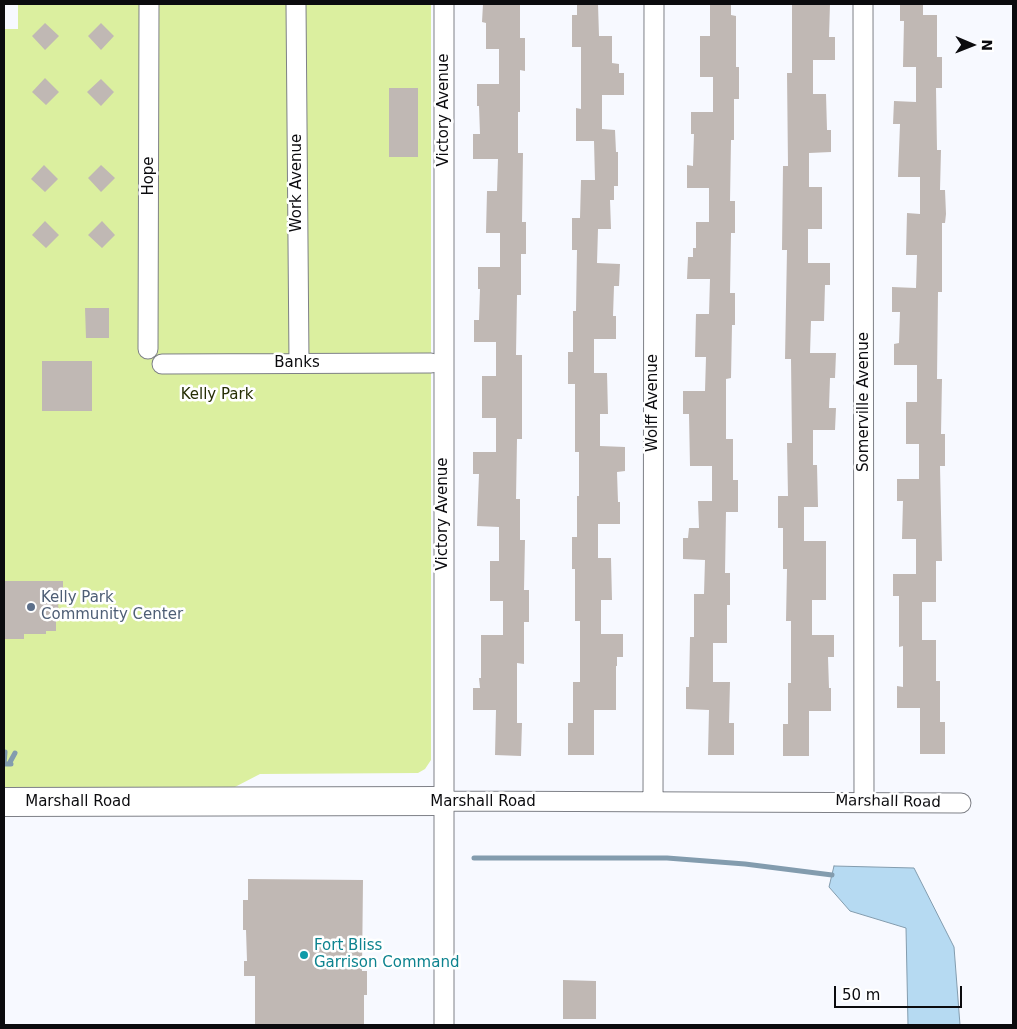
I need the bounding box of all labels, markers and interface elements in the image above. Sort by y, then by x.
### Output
north arrow [947,20,997,70]
text: N [979,39,995,51]
street label: Victory Avenue [435,54,453,166]
street label: Work Avenue [288,134,306,232]
street label: Hope [140,156,158,196]
street label: Somerville Avenue [855,332,873,472]
street label: Banks [274,354,320,372]
street label: Wolff Avenue [644,354,662,452]
park label: Kelly Park [181,386,253,404]
street label: Victory Avenue [434,458,452,570]
place label: Kelly Park Community Center [41,589,183,624]
marker: Kelly Park Community Center [25,601,37,613]
street label: Marshall Road [835,792,941,812]
street label: Marshall Road [25,793,131,811]
street label: Marshall Road [430,793,536,811]
place label: Fort Bliss Garrison Command [314,937,459,972]
marker: Fort Bliss Garrison Command [298,949,310,961]
scale bar [837,976,964,1008]
text: 50 m [842,986,880,1004]

